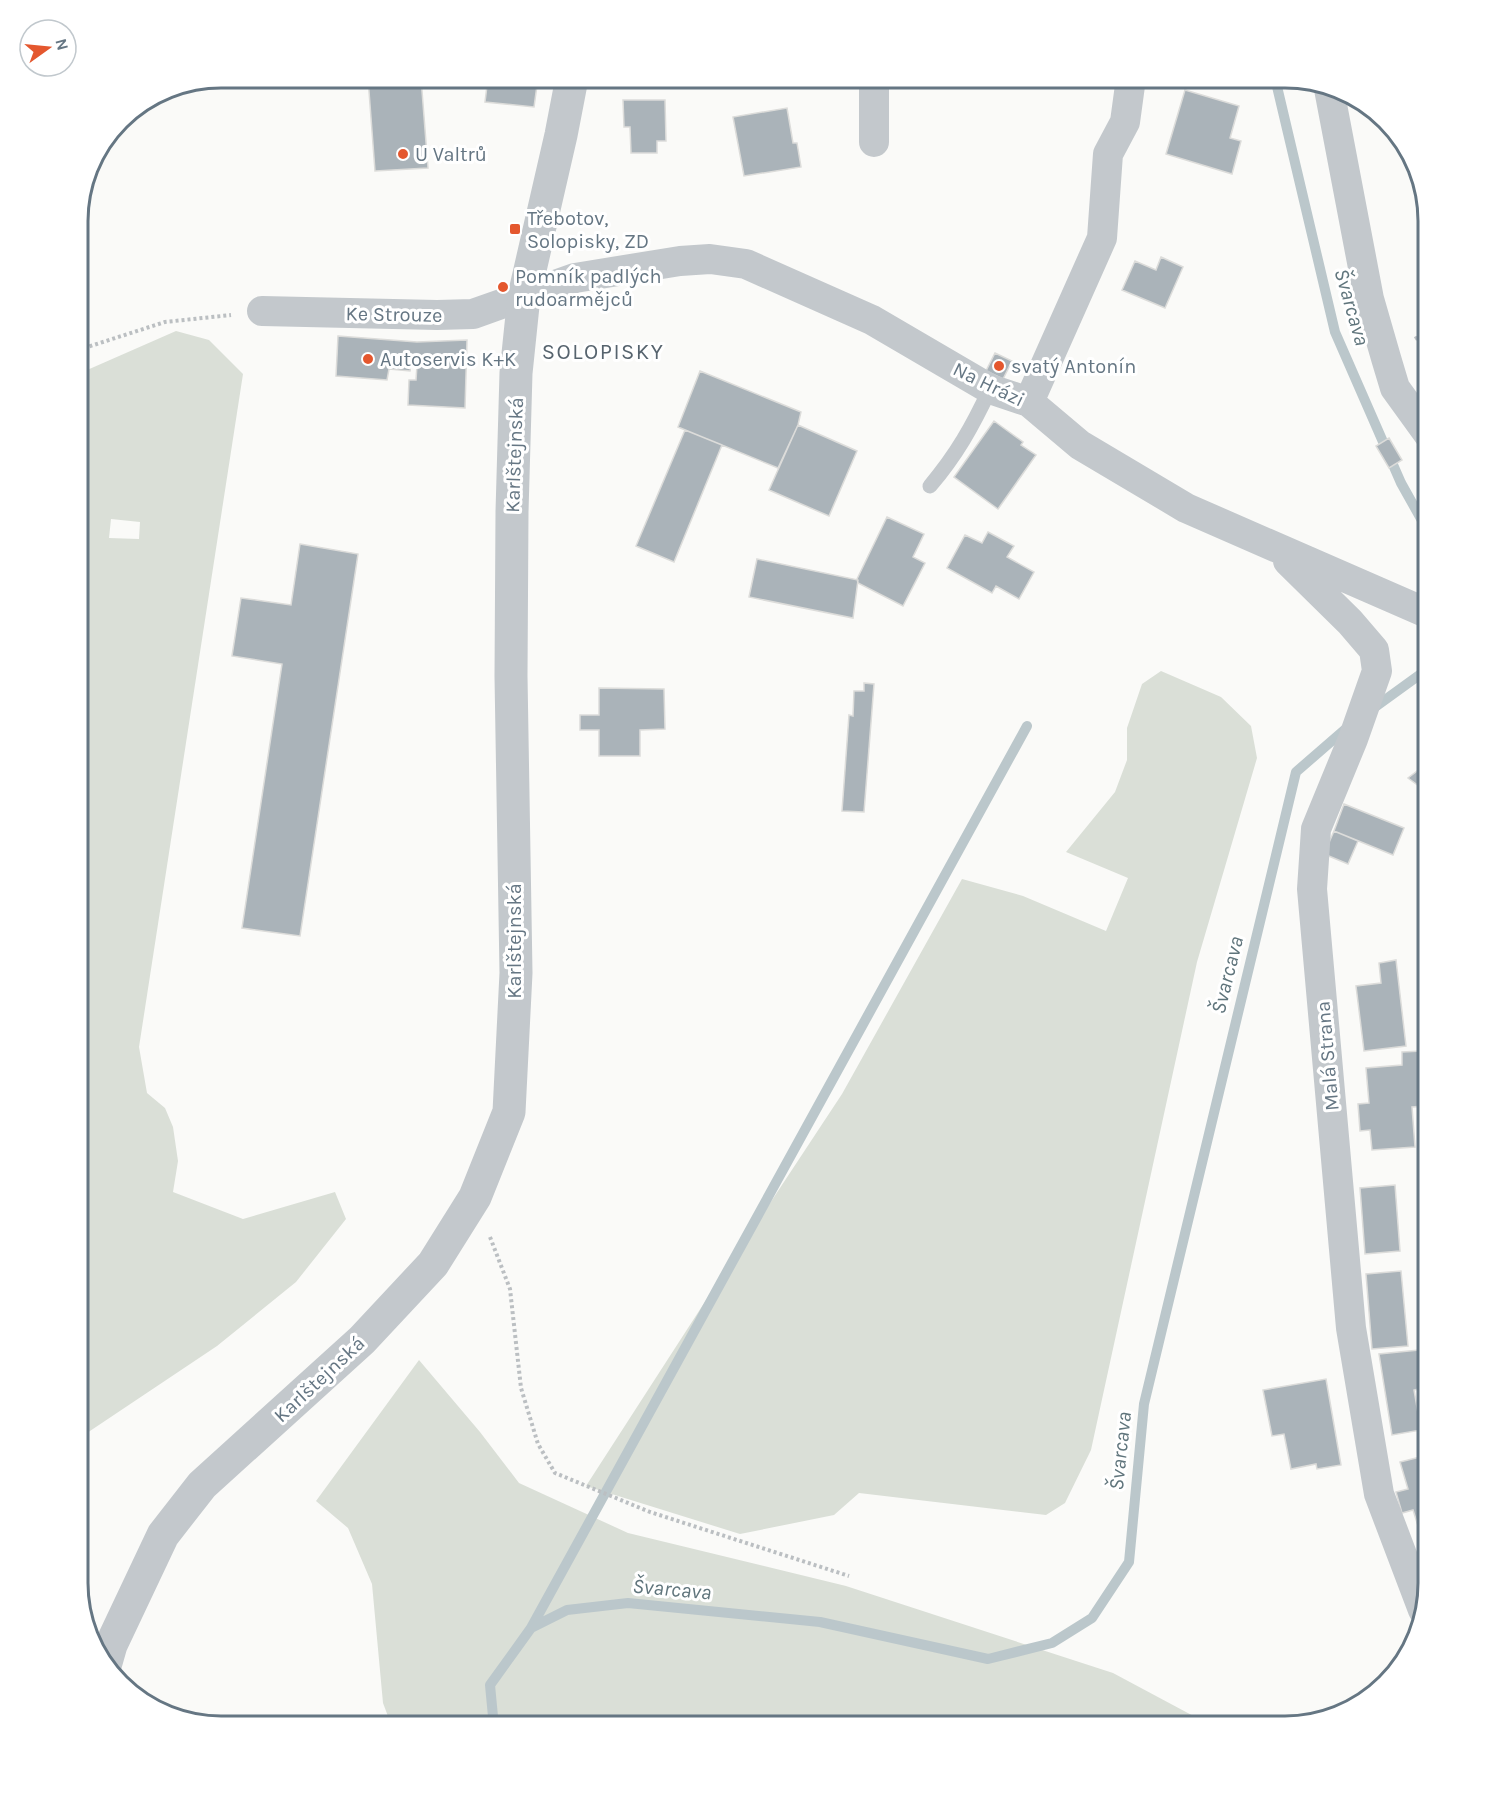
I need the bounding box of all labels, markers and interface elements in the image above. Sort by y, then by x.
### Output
north arrow [18,18,78,78]
text: N [51,36,73,52]
place label: U Valtrů [415,143,487,166]
marker: U Valtrů [396,147,410,161]
place label: Třebotov, Solopisky, ZD [527,207,649,253]
marker: Třebotov, Solopisky, ZD [508,222,522,236]
place label: Pomník padlých rudoarmějců [515,265,662,311]
water label: Švarcava [1330,266,1374,348]
marker: Pomník padlých rudoarmějců [496,280,510,294]
street label: Ke Strouze [345,302,443,327]
district label: SOLOPISKY [542,339,664,365]
place label: Autoservis K+K [380,348,516,371]
marker: Autoservis K+K [361,352,375,366]
place label: svatý Antonín [1011,355,1136,378]
street label: Na Hrázi [949,357,1028,412]
marker: svatý Antonín [992,359,1006,373]
street label: Karlštejnská [501,397,528,513]
street label: Karlštejnská [503,883,526,999]
water label: Švarcava [1206,934,1248,1016]
street label: Malá Strana [1311,1000,1344,1112]
street label: Karlštejnská [269,1332,369,1427]
water label: Švarcava [1104,1410,1136,1492]
water label: Švarcava [632,1574,712,1604]

